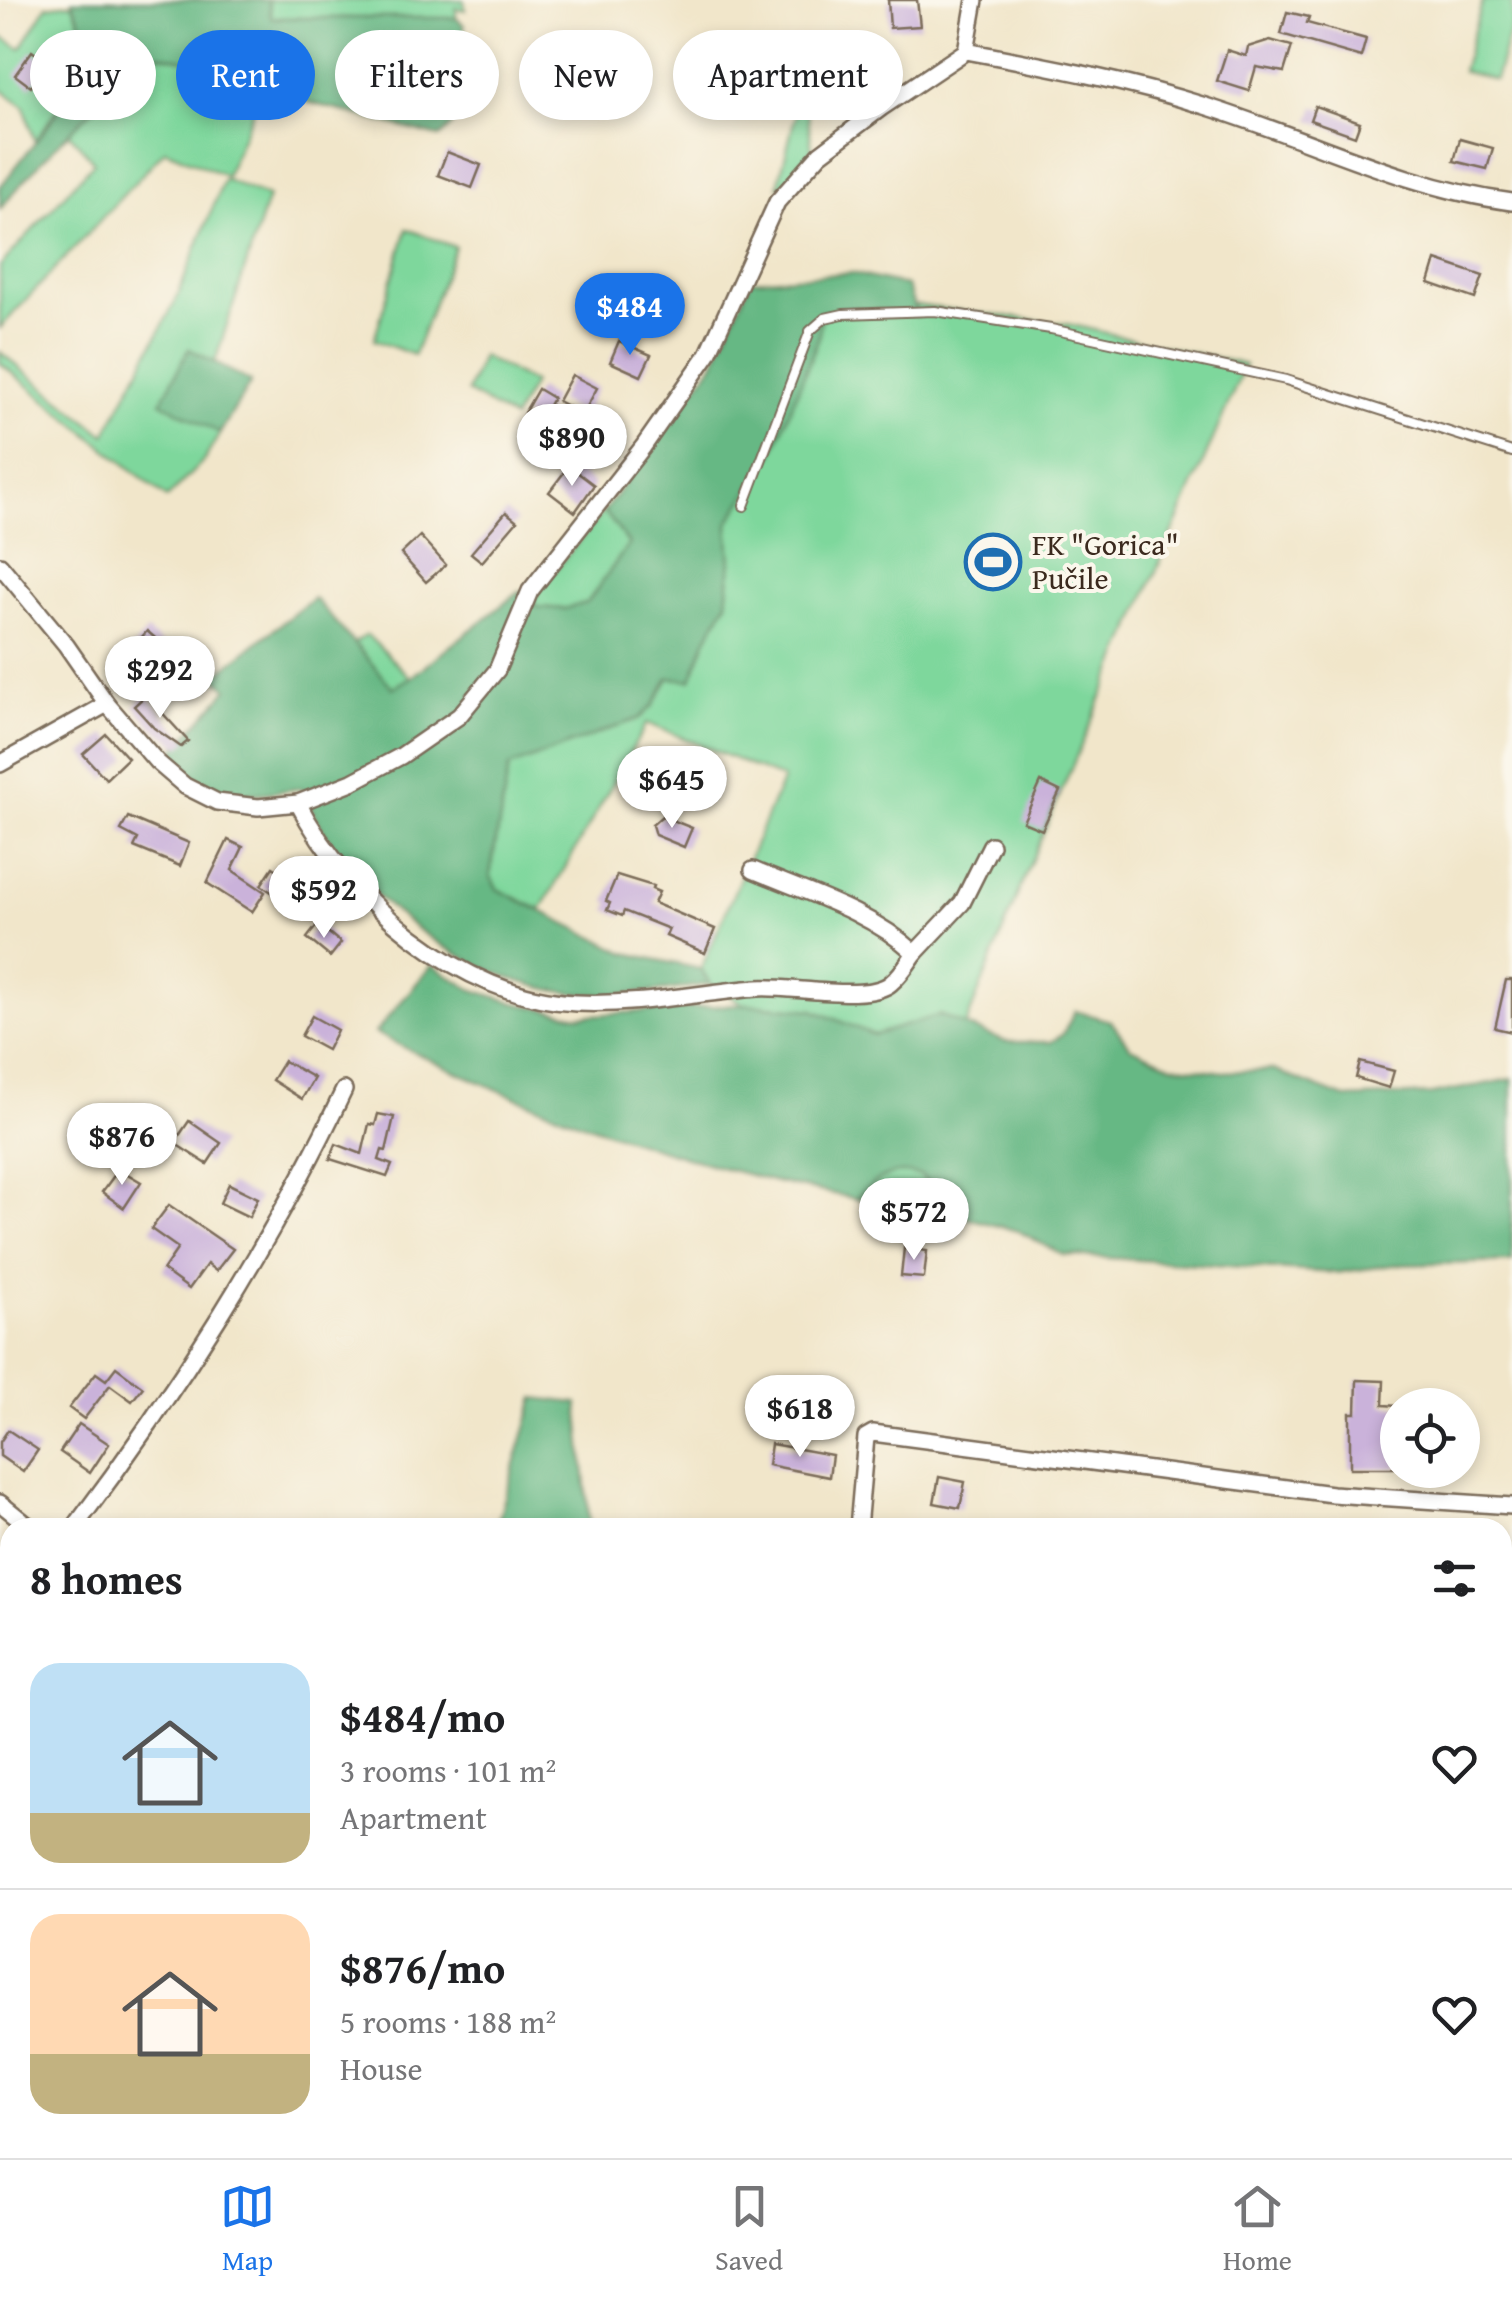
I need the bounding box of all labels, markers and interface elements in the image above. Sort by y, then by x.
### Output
chip: Buy [30,30,156,120]
chip: Rent [176,30,315,120]
chip: Filters [335,30,499,120]
chip: New [519,30,653,120]
chip: Apartment [673,30,903,120]
pin: $484 [571,273,689,358]
text: $484 [597,282,663,329]
pin: $890 [513,404,631,489]
text: $890 [539,413,605,460]
place label: FK "Gorica" Pučile [1032,522,1179,600]
sports icon: FK "Gorica" Pučile [963,532,1023,592]
pin: $292 [101,636,219,721]
text: $292 [127,645,193,692]
pin: $645 [613,746,731,831]
text: $645 [639,755,705,802]
pin: $592 [265,856,383,941]
text: $592 [291,865,357,912]
pin: $876 [63,1103,181,1188]
text: $876 [89,1112,155,1159]
pin: $572 [855,1178,973,1263]
text: $572 [881,1187,947,1234]
pin: $618 [741,1375,859,1460]
text: $618 [767,1384,833,1431]
map controls [1380,1388,1480,1488]
button: locate [1380,1388,1480,1488]
text: 8 homes [30,1548,183,1609]
icon: filters [1427,1551,1482,1606]
text: $484/mo [340,1686,505,1747]
icon: home [110,1703,230,1823]
icon: heart [1427,1736,1482,1791]
text: 3 rooms · 101 m² [340,1747,556,1794]
text: Apartment [340,1794,487,1841]
text: $876/mo [340,1937,505,1998]
icon: home [110,1954,230,2074]
icon: heart [1427,1987,1482,2042]
text: 5 rooms · 188 m² [340,1998,556,2045]
text: House [340,2045,423,2092]
tab: Map [220,2179,275,2280]
tab: Saved [715,2179,783,2280]
tab: Home [1223,2179,1292,2280]

